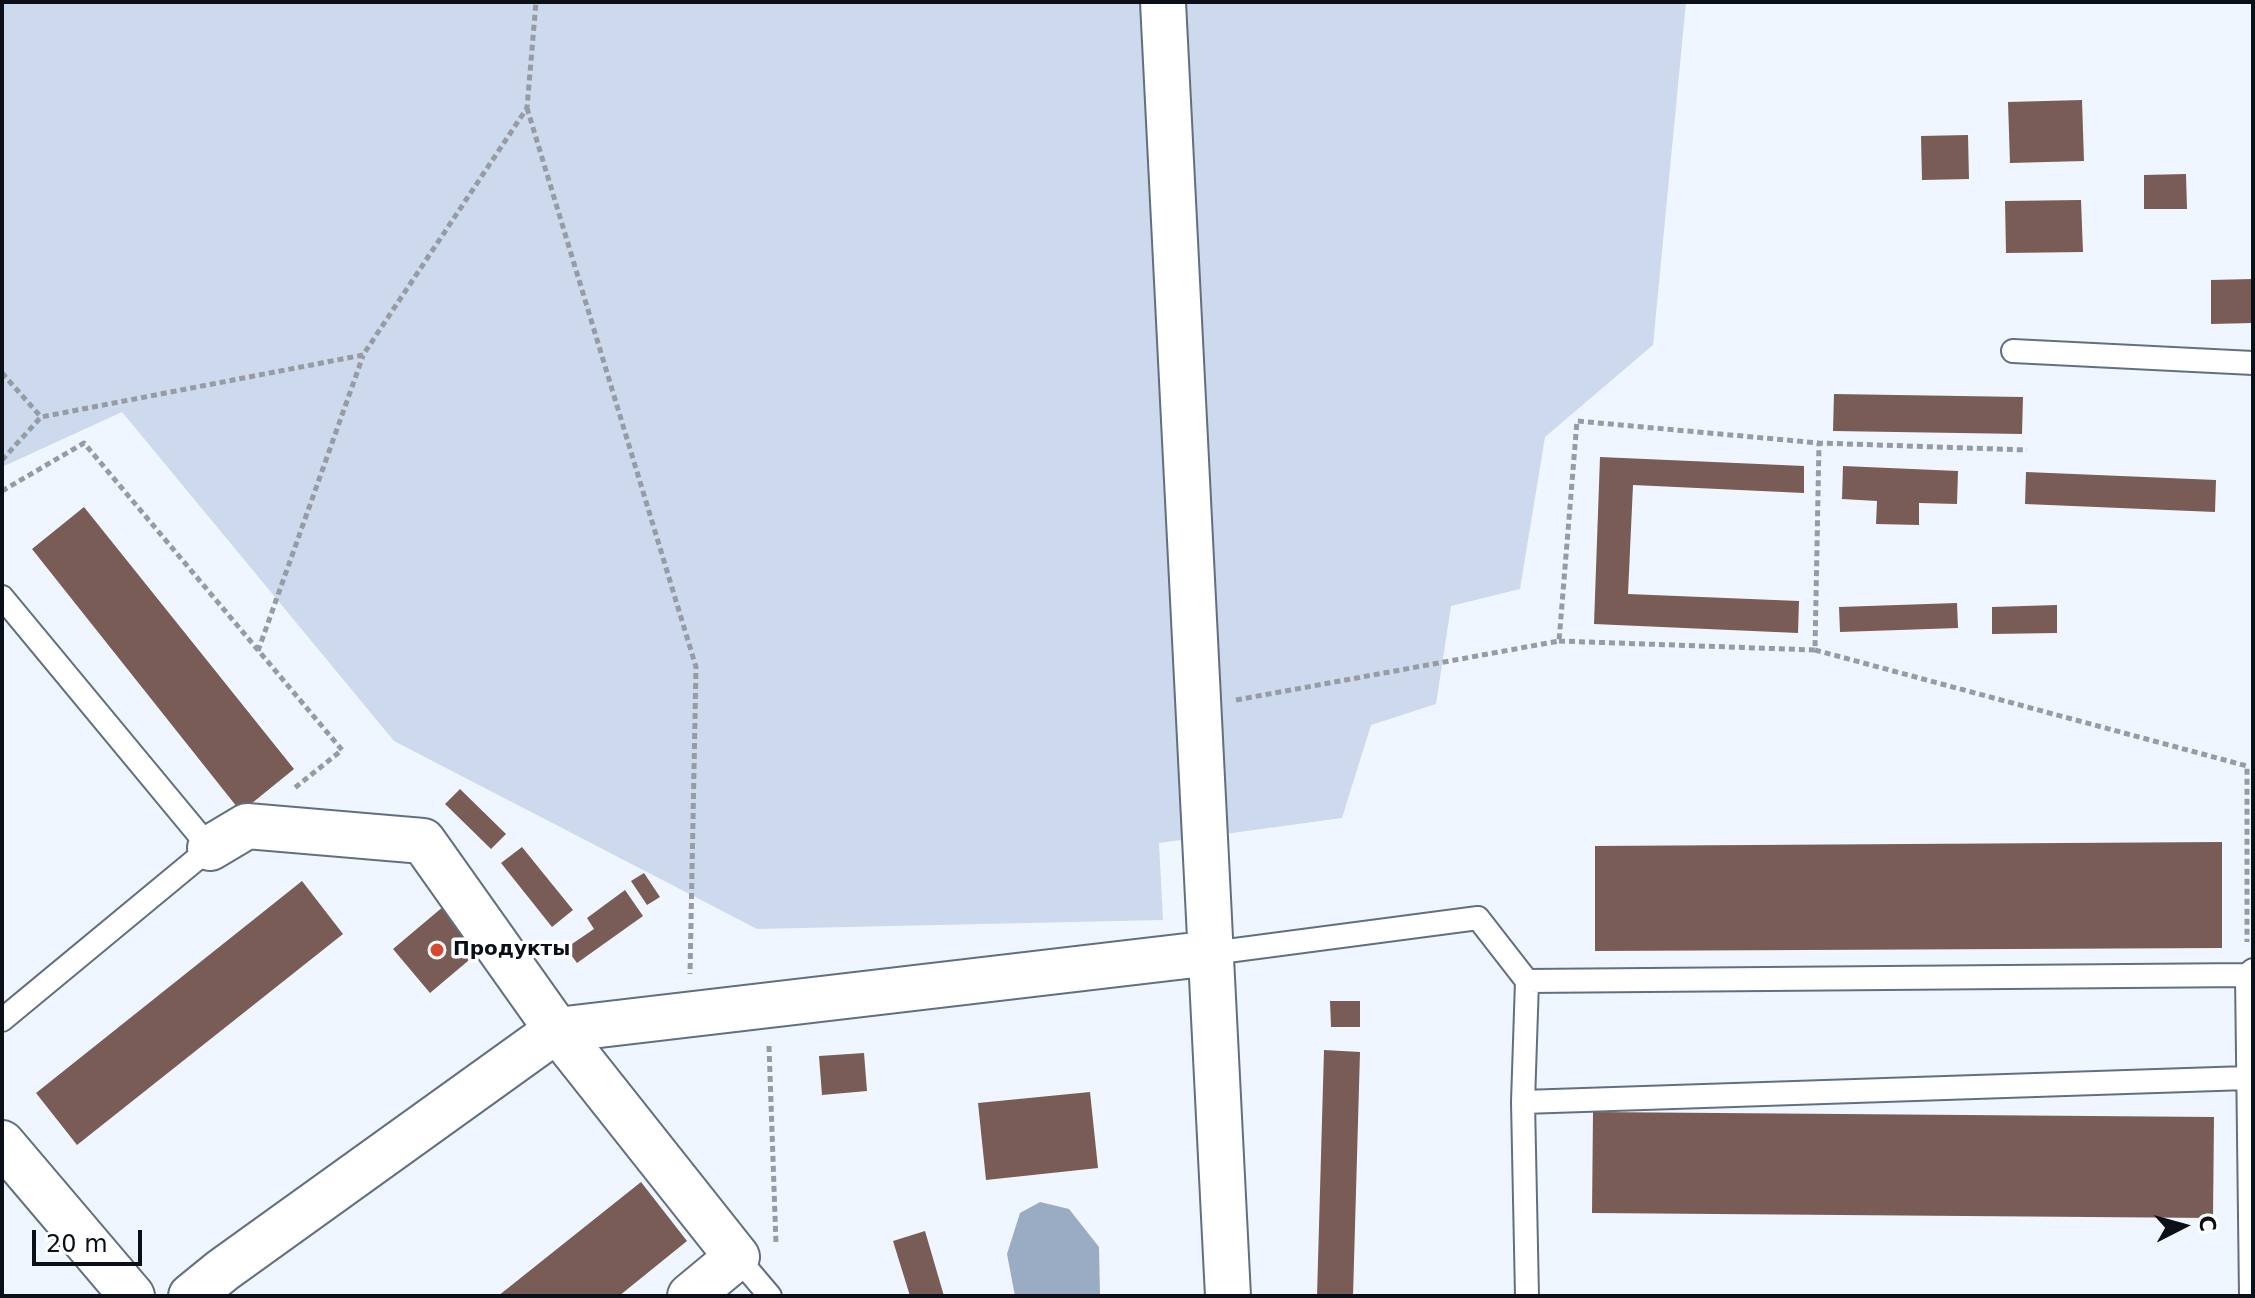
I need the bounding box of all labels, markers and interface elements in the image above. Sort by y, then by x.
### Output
place label: Продукты [453,938,570,962]
marker: Продукты [428,941,446,959]
north arrow [2143,1186,2223,1266]
scale bar [36,1214,146,1264]
text: С [2194,1214,2221,1233]
text: 20 m [46,1230,108,1258]

